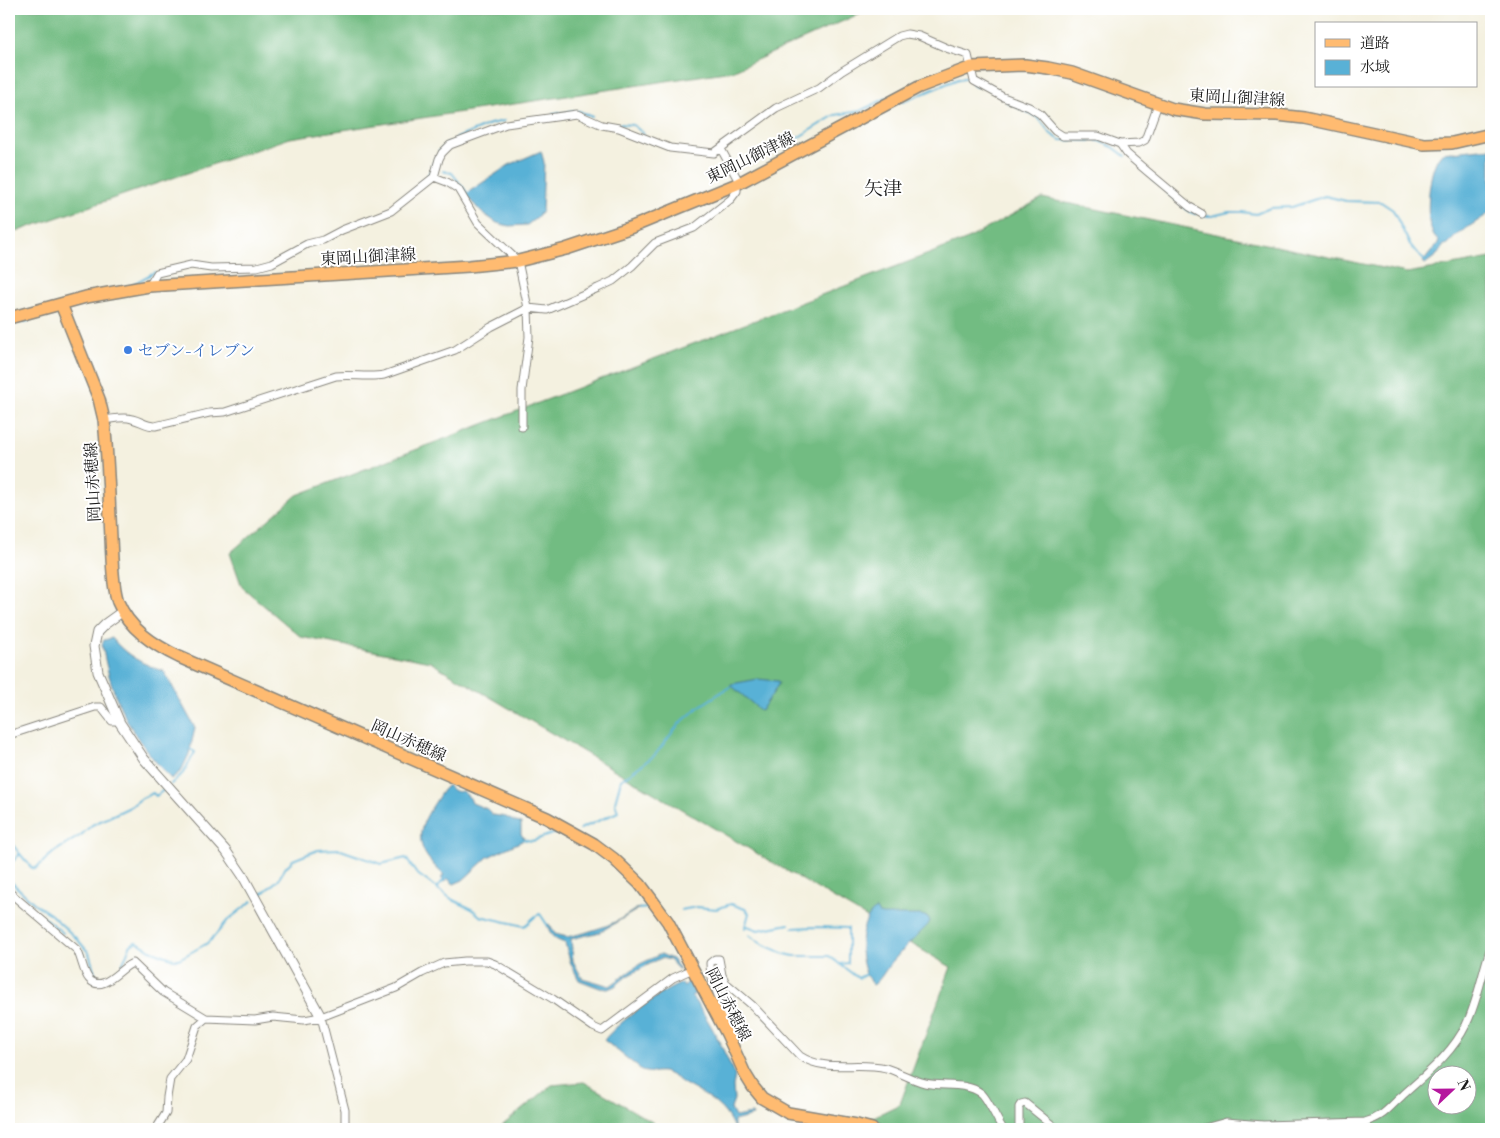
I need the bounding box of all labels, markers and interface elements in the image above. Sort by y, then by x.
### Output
legend [1315,22,1478,88]
text: 道路 [1360,34,1390,53]
text: 水域 [1360,58,1390,77]
street label: 東岡山御津線 [1188,85,1285,110]
street label: 東岡山御津線 [703,128,798,188]
district label: 矢津 [864,177,902,201]
street label: 東岡山御津線 [320,244,417,269]
place label: セブン-イレブン [138,341,255,361]
marker: セブン-イレブン [122,344,134,356]
street label: 岡山赤穂線 [81,441,105,522]
street label: 岡山赤穂線 [368,716,449,766]
street label: 岡山赤穂線 [701,964,755,1045]
north arrow [1428,1066,1478,1116]
text: N [1453,1077,1474,1094]

